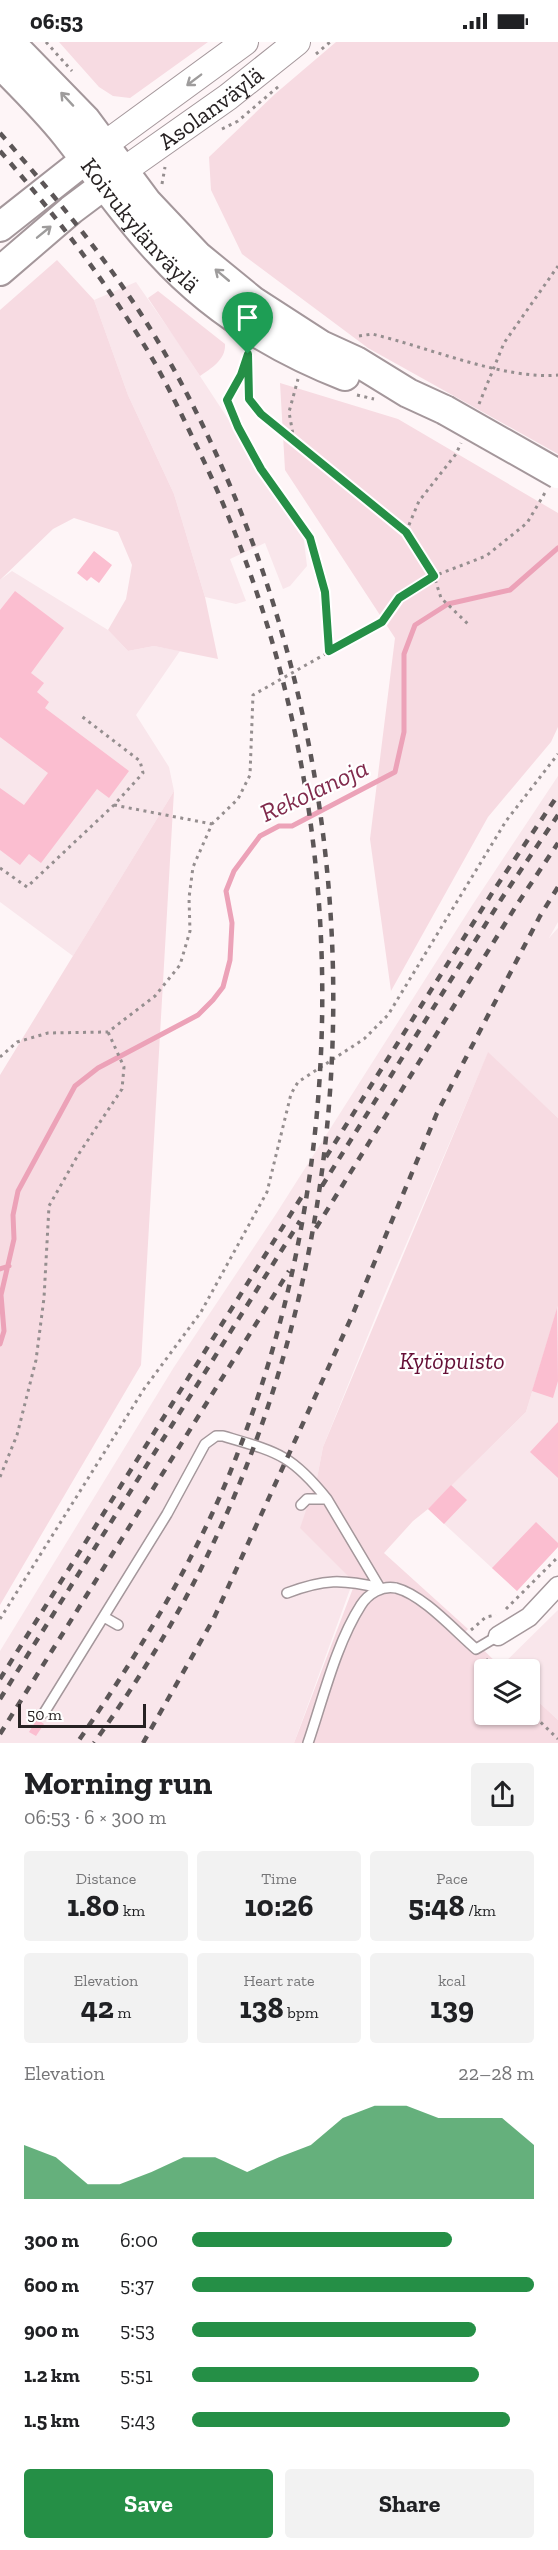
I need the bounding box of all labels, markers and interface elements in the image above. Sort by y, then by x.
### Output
text: 06:53 [30,8,83,35]
street label: Asolanväylä [152,59,269,156]
one-way arrow [187,73,203,86]
one-way arrow [60,92,74,107]
street label: Koivukylänväylä [75,152,206,299]
one-way arrow [36,226,52,239]
one-way arrow [214,269,230,282]
pin [222,292,273,354]
icon: arrive [231,301,264,334]
water label: Rekolanoja [255,751,373,829]
park label: Kytöpuisto [399,1346,505,1375]
map controls [474,1659,540,1725]
button: layers [474,1659,540,1725]
scale bar [18,1701,146,1728]
text: 50 m [27,1705,62,1724]
text: Morning run [24,1763,212,1802]
button: share [471,1763,534,1826]
text: 06:53 · 6 × 300 m [24,1805,166,1829]
text: Distance [76,1869,136,1888]
text: Time [261,1869,297,1888]
text: Pace [436,1869,468,1888]
text: 1.80 [67,1888,119,1924]
text: 10:26 [244,1888,314,1924]
text: 5:48 [408,1888,465,1924]
text: km [119,1901,145,1920]
text: /km [465,1901,496,1920]
text: Elevation [74,1971,138,1990]
text: Heart rate [243,1971,315,1990]
text: kcal [438,1971,466,1990]
text: 42 [81,1990,114,2026]
text: 138 [239,1990,284,2026]
text: 139 [430,1990,474,2026]
text: m [114,2003,131,2022]
text: bpm [284,2003,319,2022]
text: Elevation [24,2061,105,2085]
text: 22–28 m [458,2061,534,2085]
text: 300 m [24,2228,79,2252]
text: 6:00 [120,2228,158,2252]
text: 600 m [24,2273,79,2297]
text: 5:37 [120,2273,154,2297]
text: 900 m [24,2318,79,2342]
text: 5:53 [120,2318,155,2342]
text: 1.2 km [24,2363,80,2387]
text: 5:51 [120,2363,153,2387]
text: 1.5 km [24,2408,79,2432]
text: 5:43 [120,2408,155,2432]
button: Save [24,2469,273,2538]
button: Share [285,2469,534,2538]

